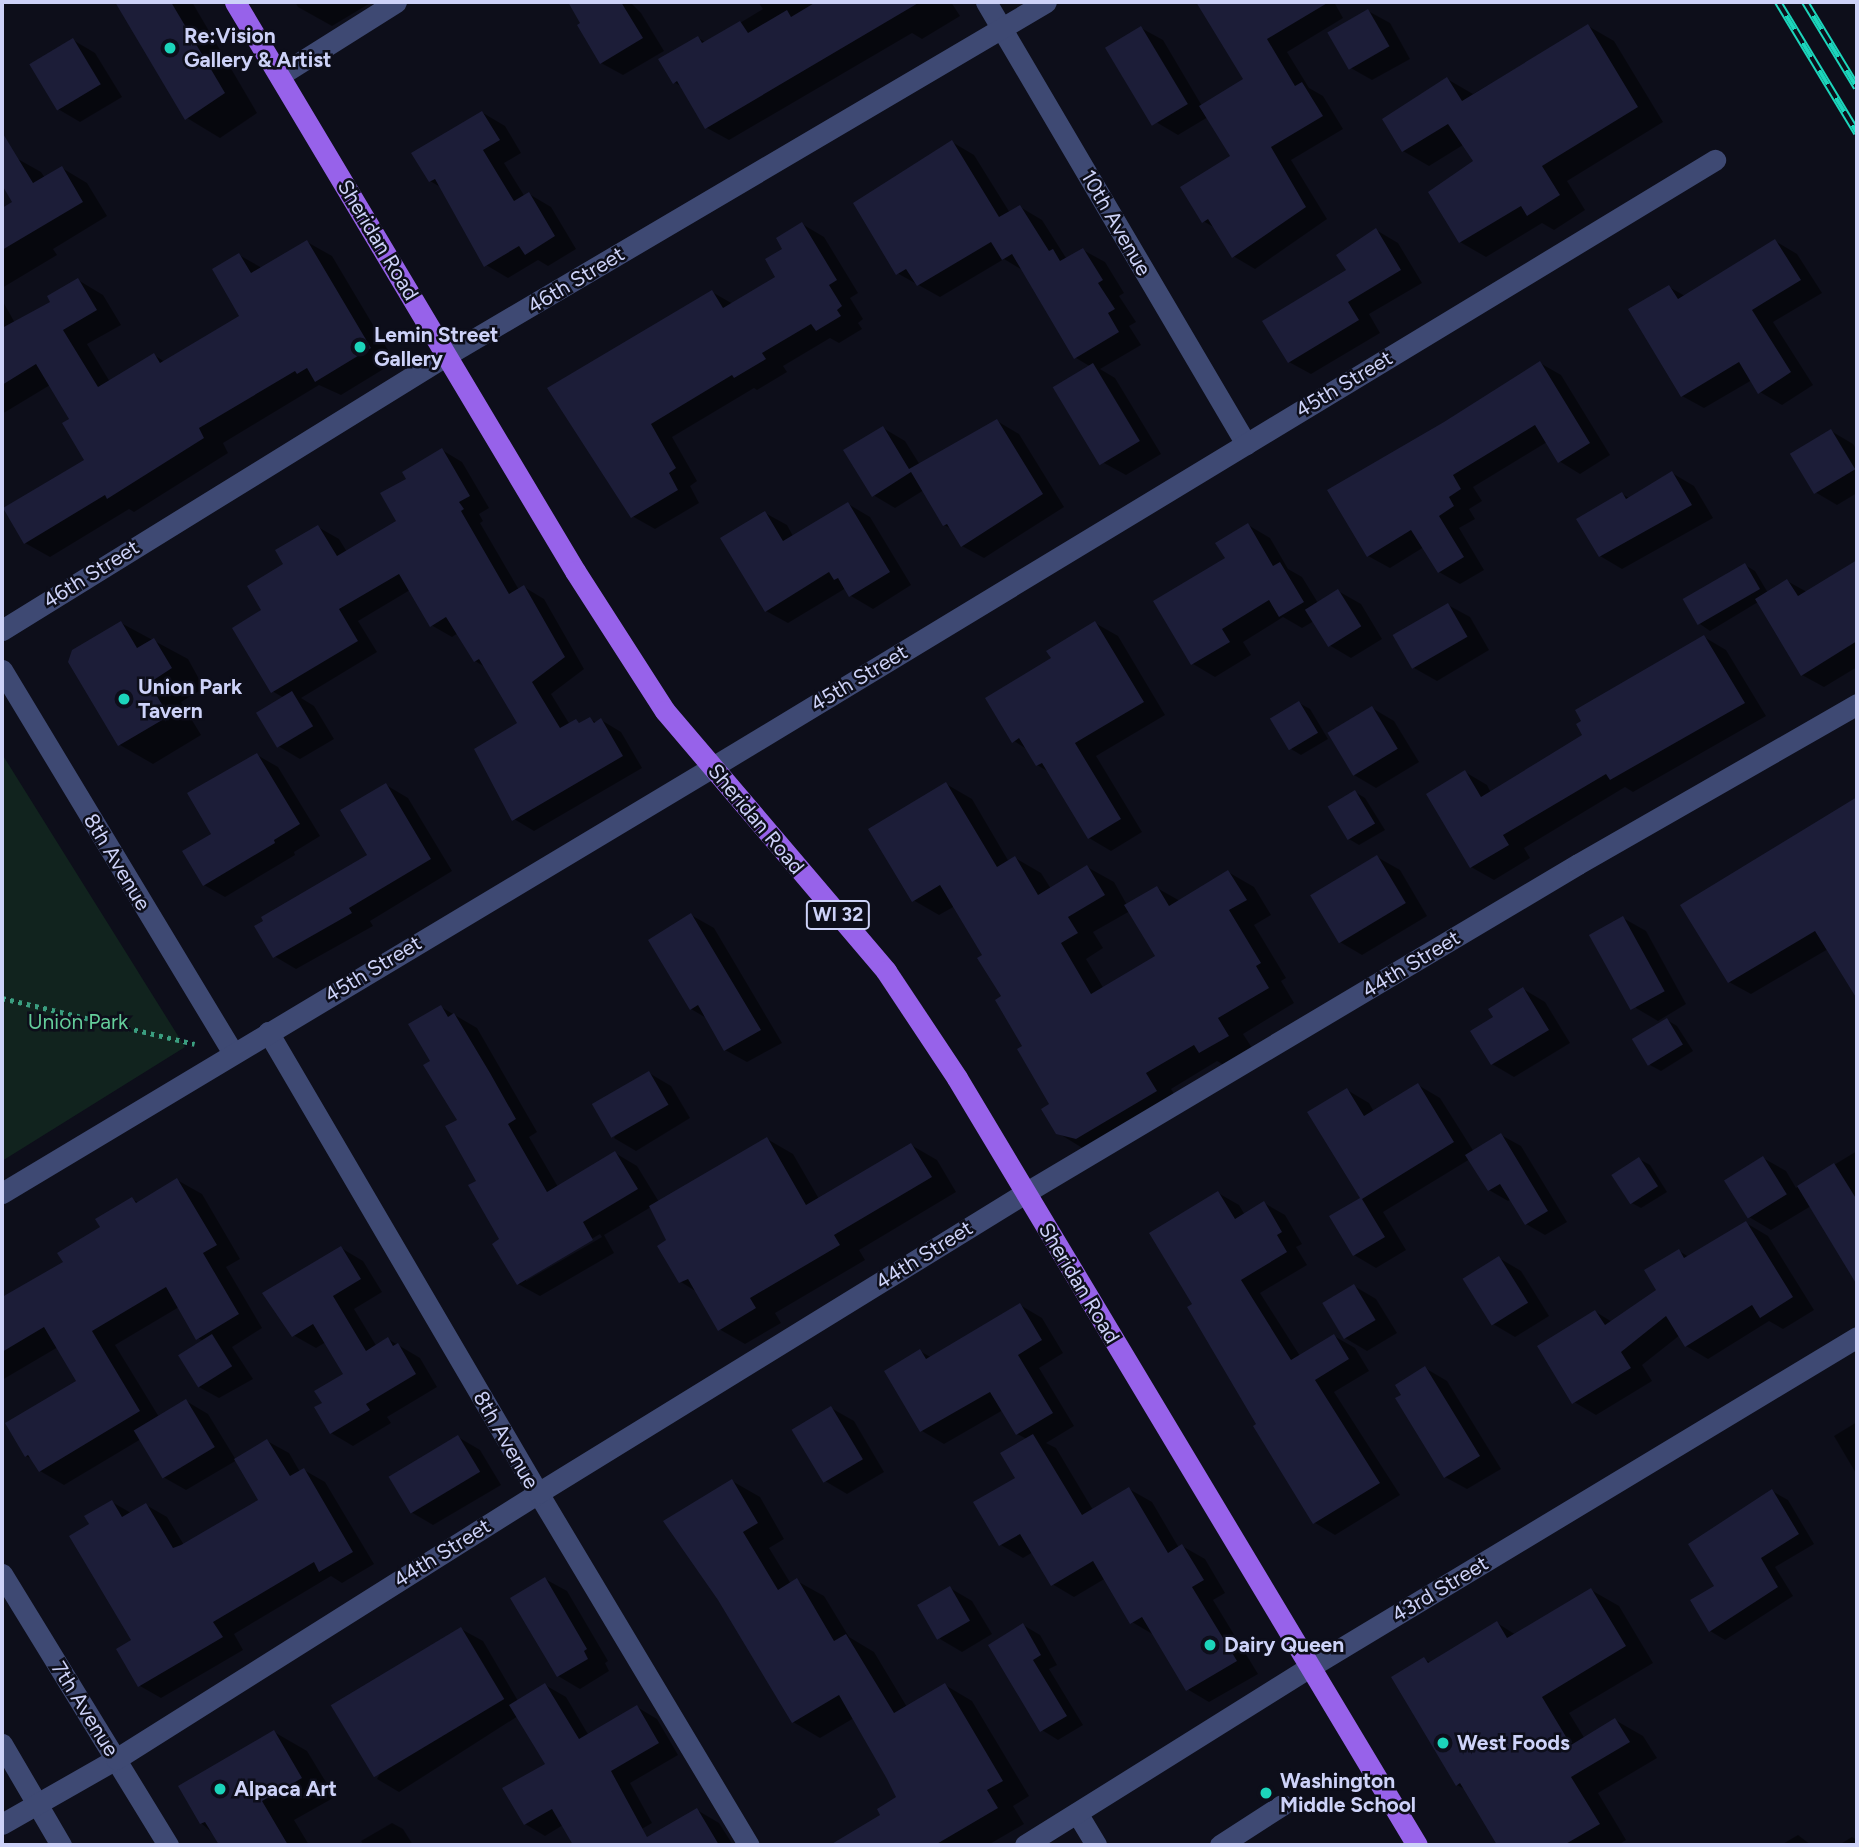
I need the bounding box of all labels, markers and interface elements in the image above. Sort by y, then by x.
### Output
place label: Re:Vision Gallery & Artist [184,23,332,73]
marker: Re:Vision Gallery & Artist [162,40,178,56]
street label: 10th Avenue [1076,166,1156,280]
street label: Sheridan Road [332,175,424,305]
street label: 46th Street [523,241,629,319]
place label: Lemin Street Gallery [374,322,499,372]
marker: Lemin Street Gallery [352,339,368,355]
street label: 45th Street [1291,345,1397,423]
street label: 46th Street [38,535,144,613]
street label: 45th Street [806,639,912,717]
place label: Union Park Tavern [138,674,242,724]
marker: Union Park Tavern [116,691,132,707]
street label: Sheridan Road [703,759,809,879]
street label: 8th Avenue [78,809,156,915]
road number: WI 32 [805,900,871,931]
street label: 44th Street [1357,925,1465,1003]
street label: 45th Street [320,930,426,1008]
park label: Union Park [28,1009,128,1035]
street label: 44th Street [871,1215,977,1295]
street label: Sheridan Road [1033,1218,1125,1348]
street label: 8th Avenue [468,1387,544,1493]
street label: 44th Street [389,1513,495,1593]
street label: 43rd Street [1387,1550,1493,1628]
place label: Dairy Queen [1224,1632,1344,1658]
marker: Dairy Queen [1202,1637,1218,1653]
street label: 7th Avenue [46,1657,124,1761]
place label: West Foods [1457,1730,1570,1756]
marker: West Foods [1435,1735,1451,1751]
place label: Washington Middle School [1280,1768,1416,1818]
place label: Alpaca Art [234,1776,337,1802]
marker: Alpaca Art [212,1781,228,1797]
marker: Washington Middle School [1258,1785,1274,1801]

